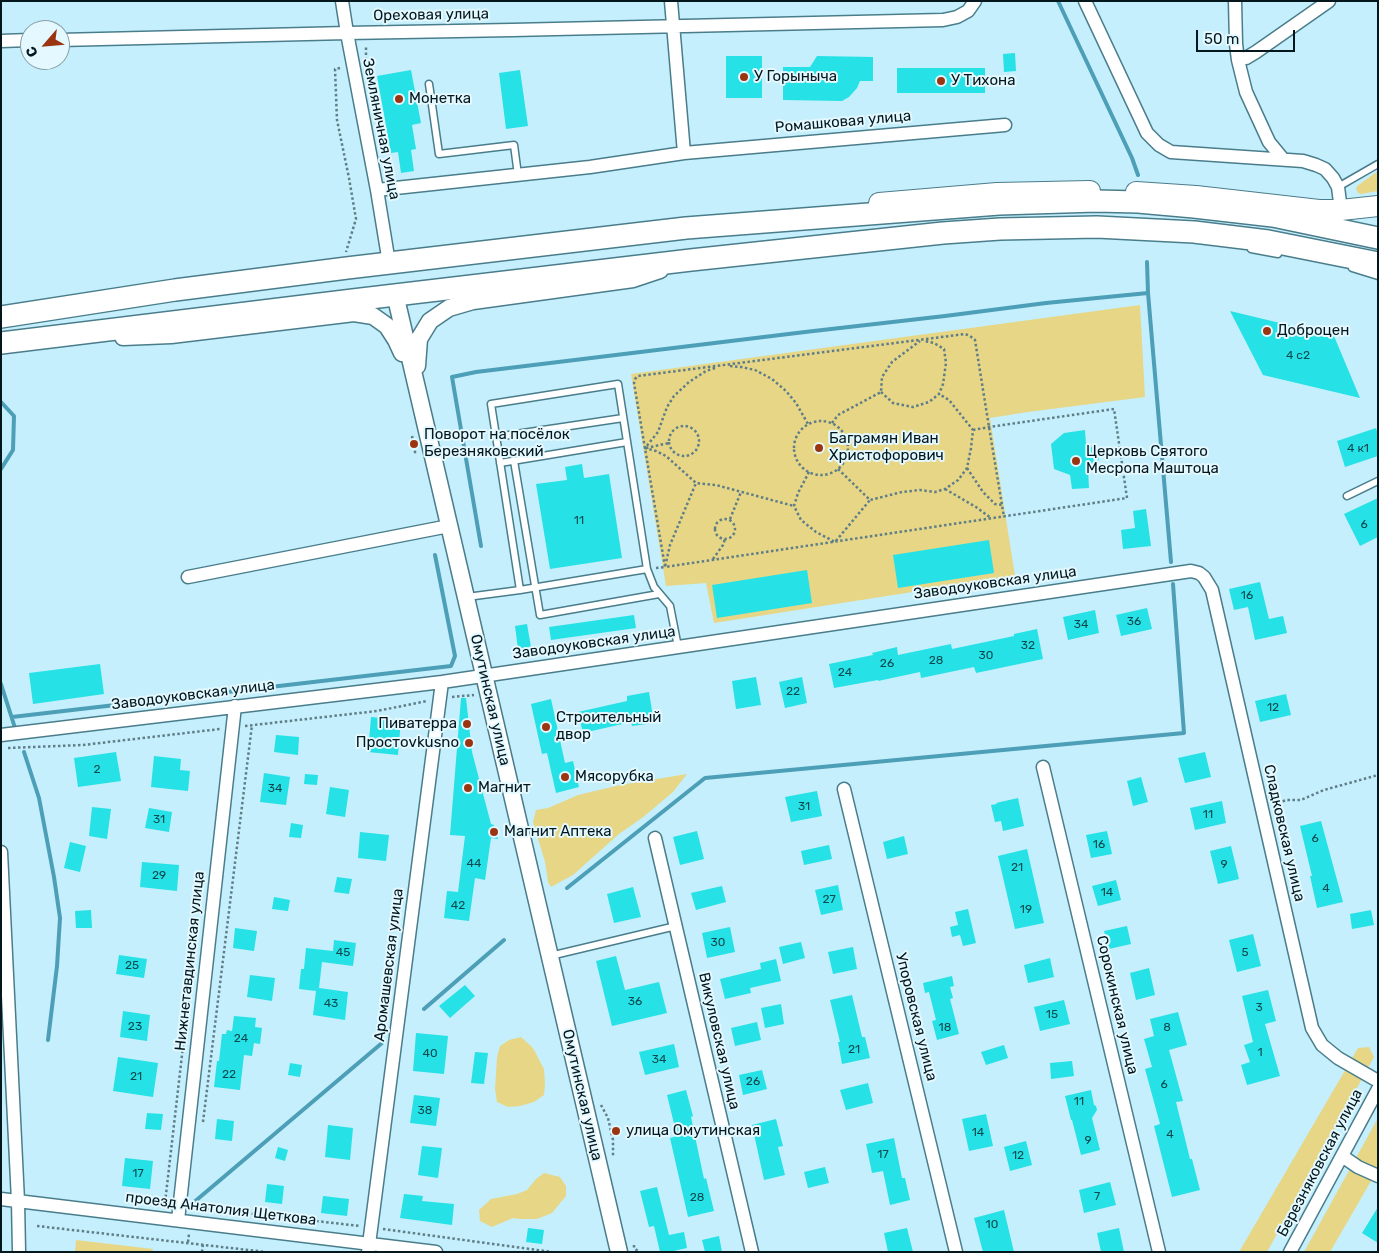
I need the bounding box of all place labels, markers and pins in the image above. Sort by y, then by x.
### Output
place label: У Горыныча [754,68,837,86]
marker: У Горыныча [738,71,750,83]
place label: У Тихона [951,72,1015,90]
marker: У Тихона [935,75,947,87]
place label: Монетка [409,90,471,108]
marker: Монетка [393,93,405,105]
place label: Доброцен [1277,322,1349,340]
marker: Доброцен [1261,325,1273,337]
place label: Поворот на посёлок Березняковский [424,426,570,461]
place label: Баграмян Иван Христофорович [829,430,944,465]
marker: Поворот на посёлок Березняковский [408,438,420,450]
marker: Баграмян Иван Христофорович [813,442,825,454]
place label: Церковь Святого Месропа Маштоца [1086,443,1219,478]
marker: Церковь Святого Месропа Маштоца [1070,455,1082,467]
place label: Строительный двор [556,709,661,744]
place label: Пиватерра [378,715,457,733]
marker: Пиватерра [461,718,473,730]
marker: Строительный двор [540,721,552,733]
place label: Простоvkusno [356,734,459,752]
marker: Простоvkusno [463,737,475,749]
place label: Мясорубка [575,768,654,786]
marker: Мясорубка [559,771,571,783]
place label: Магнит [478,779,531,797]
marker: Магнит [462,782,474,794]
place label: Магнит Аптека [504,823,612,841]
marker: Магнит Аптека [488,826,500,838]
place label: улица Омутинская [626,1122,760,1140]
marker: улица Омутинская [610,1125,622,1137]

